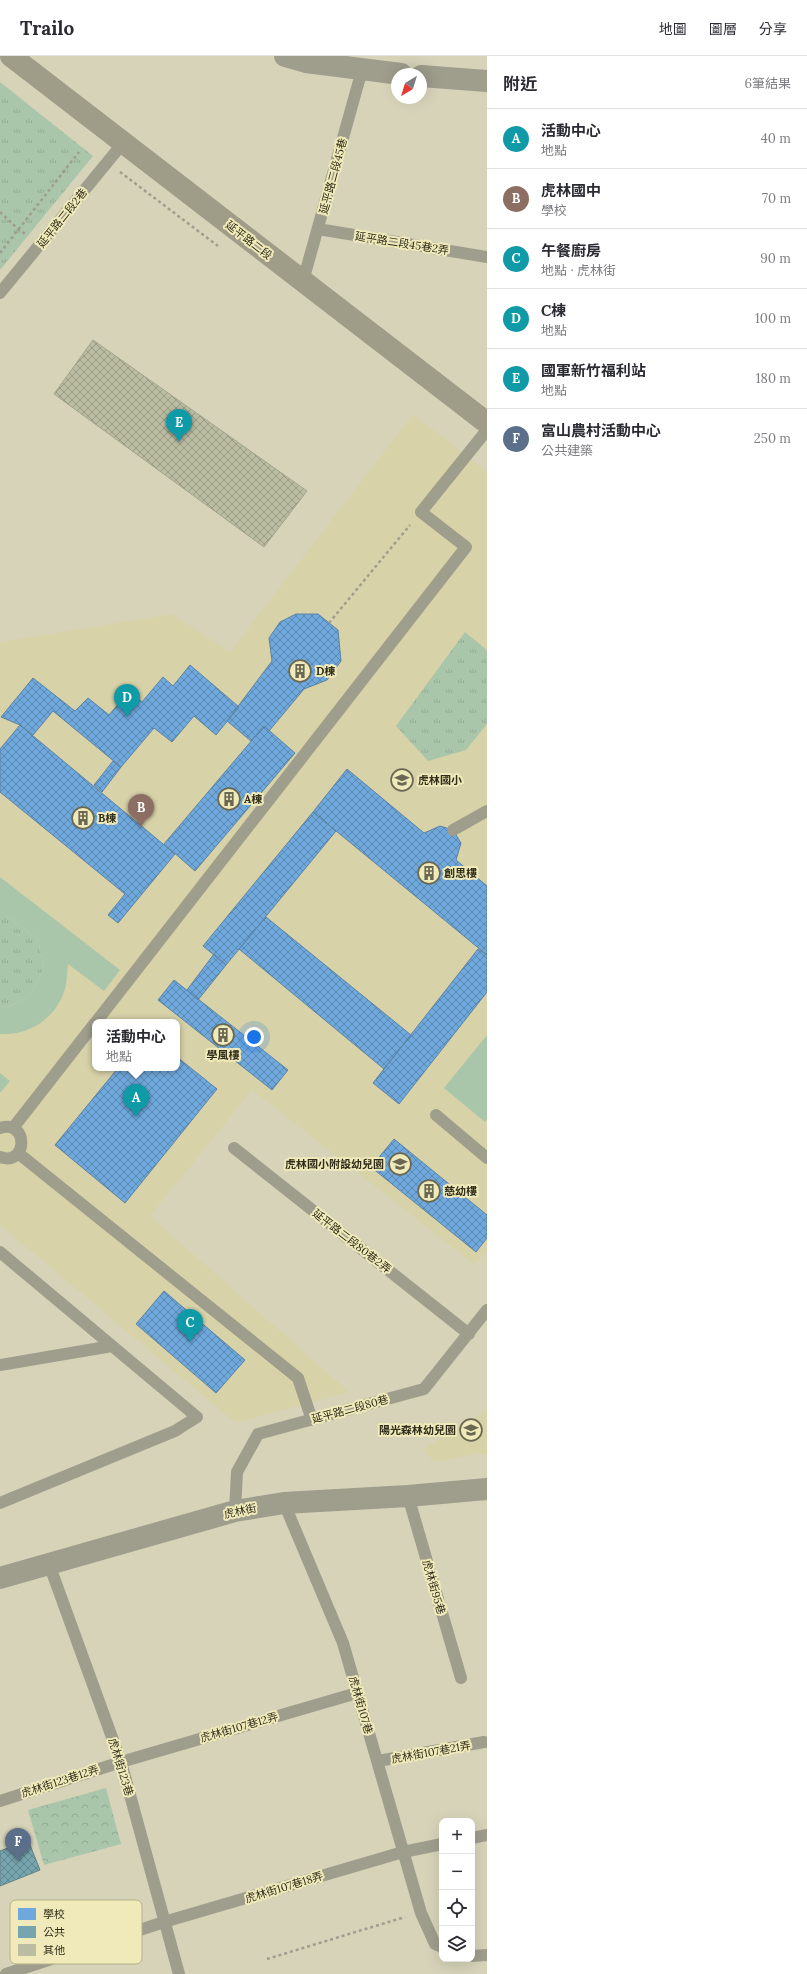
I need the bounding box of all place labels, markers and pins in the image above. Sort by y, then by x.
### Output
pin: E [166,409,192,442]
building icon: D棟 [287,658,313,684]
place label: D棟 [316,664,335,678]
pin: D [114,684,140,717]
school or university icon: 虎林國小 [389,767,415,793]
place label: 虎林國小 [418,773,462,787]
building icon: A棟 [216,786,242,812]
place label: A棟 [244,792,262,806]
pin: B [128,794,154,827]
building icon: B棟 [70,805,96,831]
place label: B棟 [98,811,116,825]
building icon: 創思樓 [416,860,442,886]
place label: 創思樓 [444,866,477,880]
building icon: 學風樓 [210,1022,236,1048]
place label: 學風樓 [207,1048,240,1062]
pin: A [123,1084,149,1117]
school or university icon: 虎林國小附設幼兒園 [387,1151,413,1177]
place label: 虎林國小附設幼兒園 [285,1157,384,1171]
building icon: 慈幼樓 [416,1178,442,1204]
place label: 慈幼樓 [444,1184,477,1198]
pin: C [177,1309,203,1342]
school or university icon: 陽光森林幼兒園 [458,1417,484,1443]
place label: 陽光森林幼兒園 [379,1423,456,1437]
pin: F [5,1828,31,1861]

